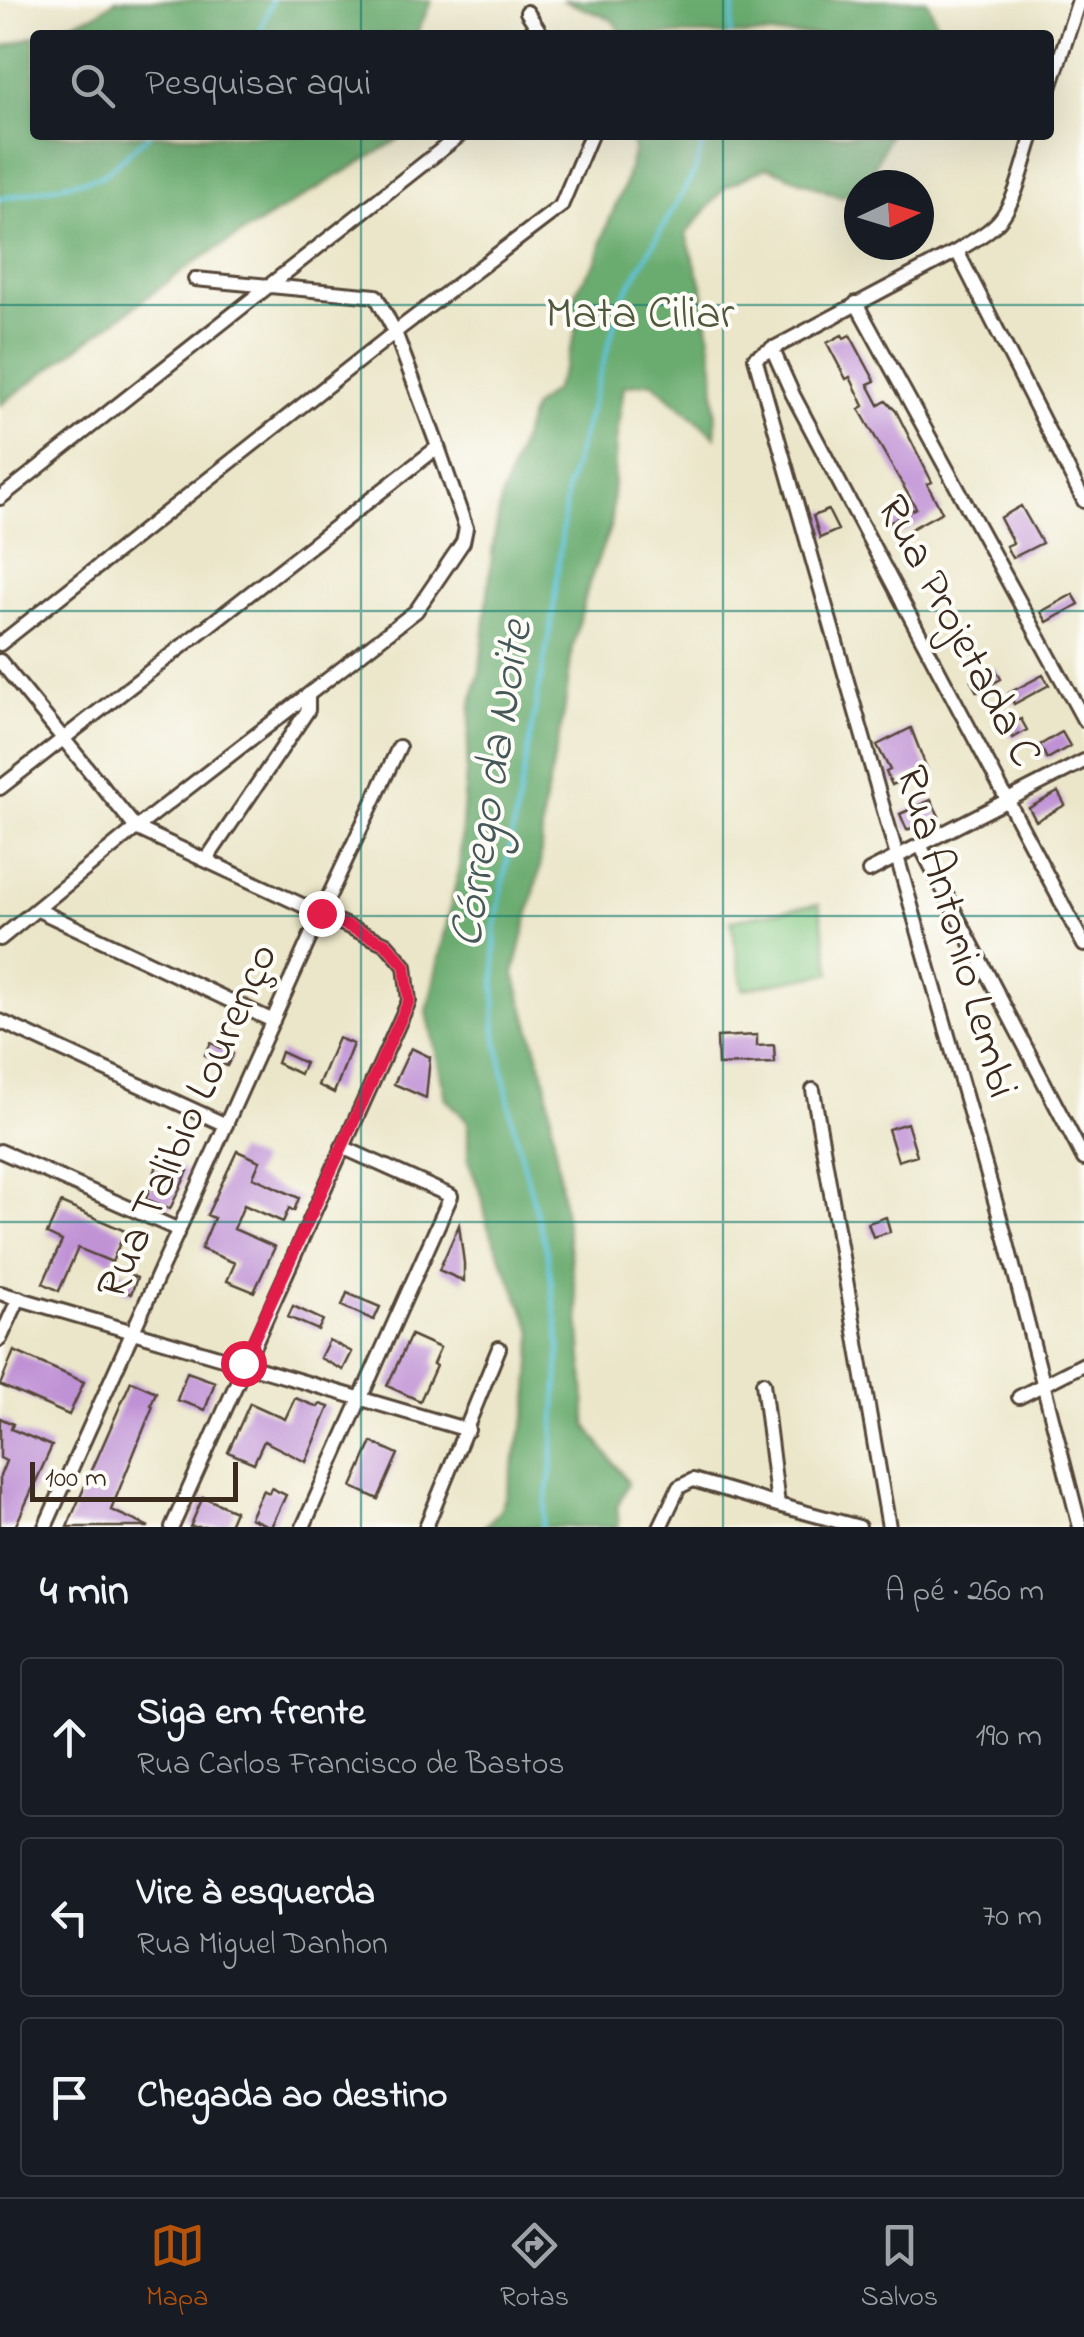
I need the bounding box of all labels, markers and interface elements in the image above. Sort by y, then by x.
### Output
search box [30,30,1054,140]
text: Pesquisar aqui [145,57,371,113]
icon: search [65,58,120,113]
north arrow [844,170,934,260]
park label: Mata Ciliar [545,283,735,349]
street label: Rua Projetada C [857,484,1057,780]
water label: Córrego da Noite [433,613,555,952]
street label: Rua Antonio Lembi [876,758,1034,1106]
route end [299,891,345,937]
street label: Rua Talibio Lourenço [81,933,297,1311]
route start [221,1341,267,1387]
scale bar [30,1457,238,1502]
text: 100 m [45,1459,107,1500]
text: 4 min [40,1562,129,1623]
text: A pé · 260 m [885,1569,1044,1616]
text: Siga em frente [137,1686,365,1742]
icon: ahead [42,1710,97,1765]
text: 190 m [976,1714,1042,1761]
text: Rua Carlos Francisco de Bastos [137,1742,565,1789]
text: Vire à esquerda [137,1866,375,1922]
icon: left [42,1890,97,1945]
text: 70 m [982,1894,1042,1941]
text: Rua Miguel Danhon [137,1922,388,1969]
text: Chegada ao destino [137,2069,448,2125]
icon: arrive [42,2070,97,2125]
tab: Mapa [146,2218,208,2319]
tab: Rotas [500,2218,569,2319]
tab: Salvos [861,2218,938,2319]

